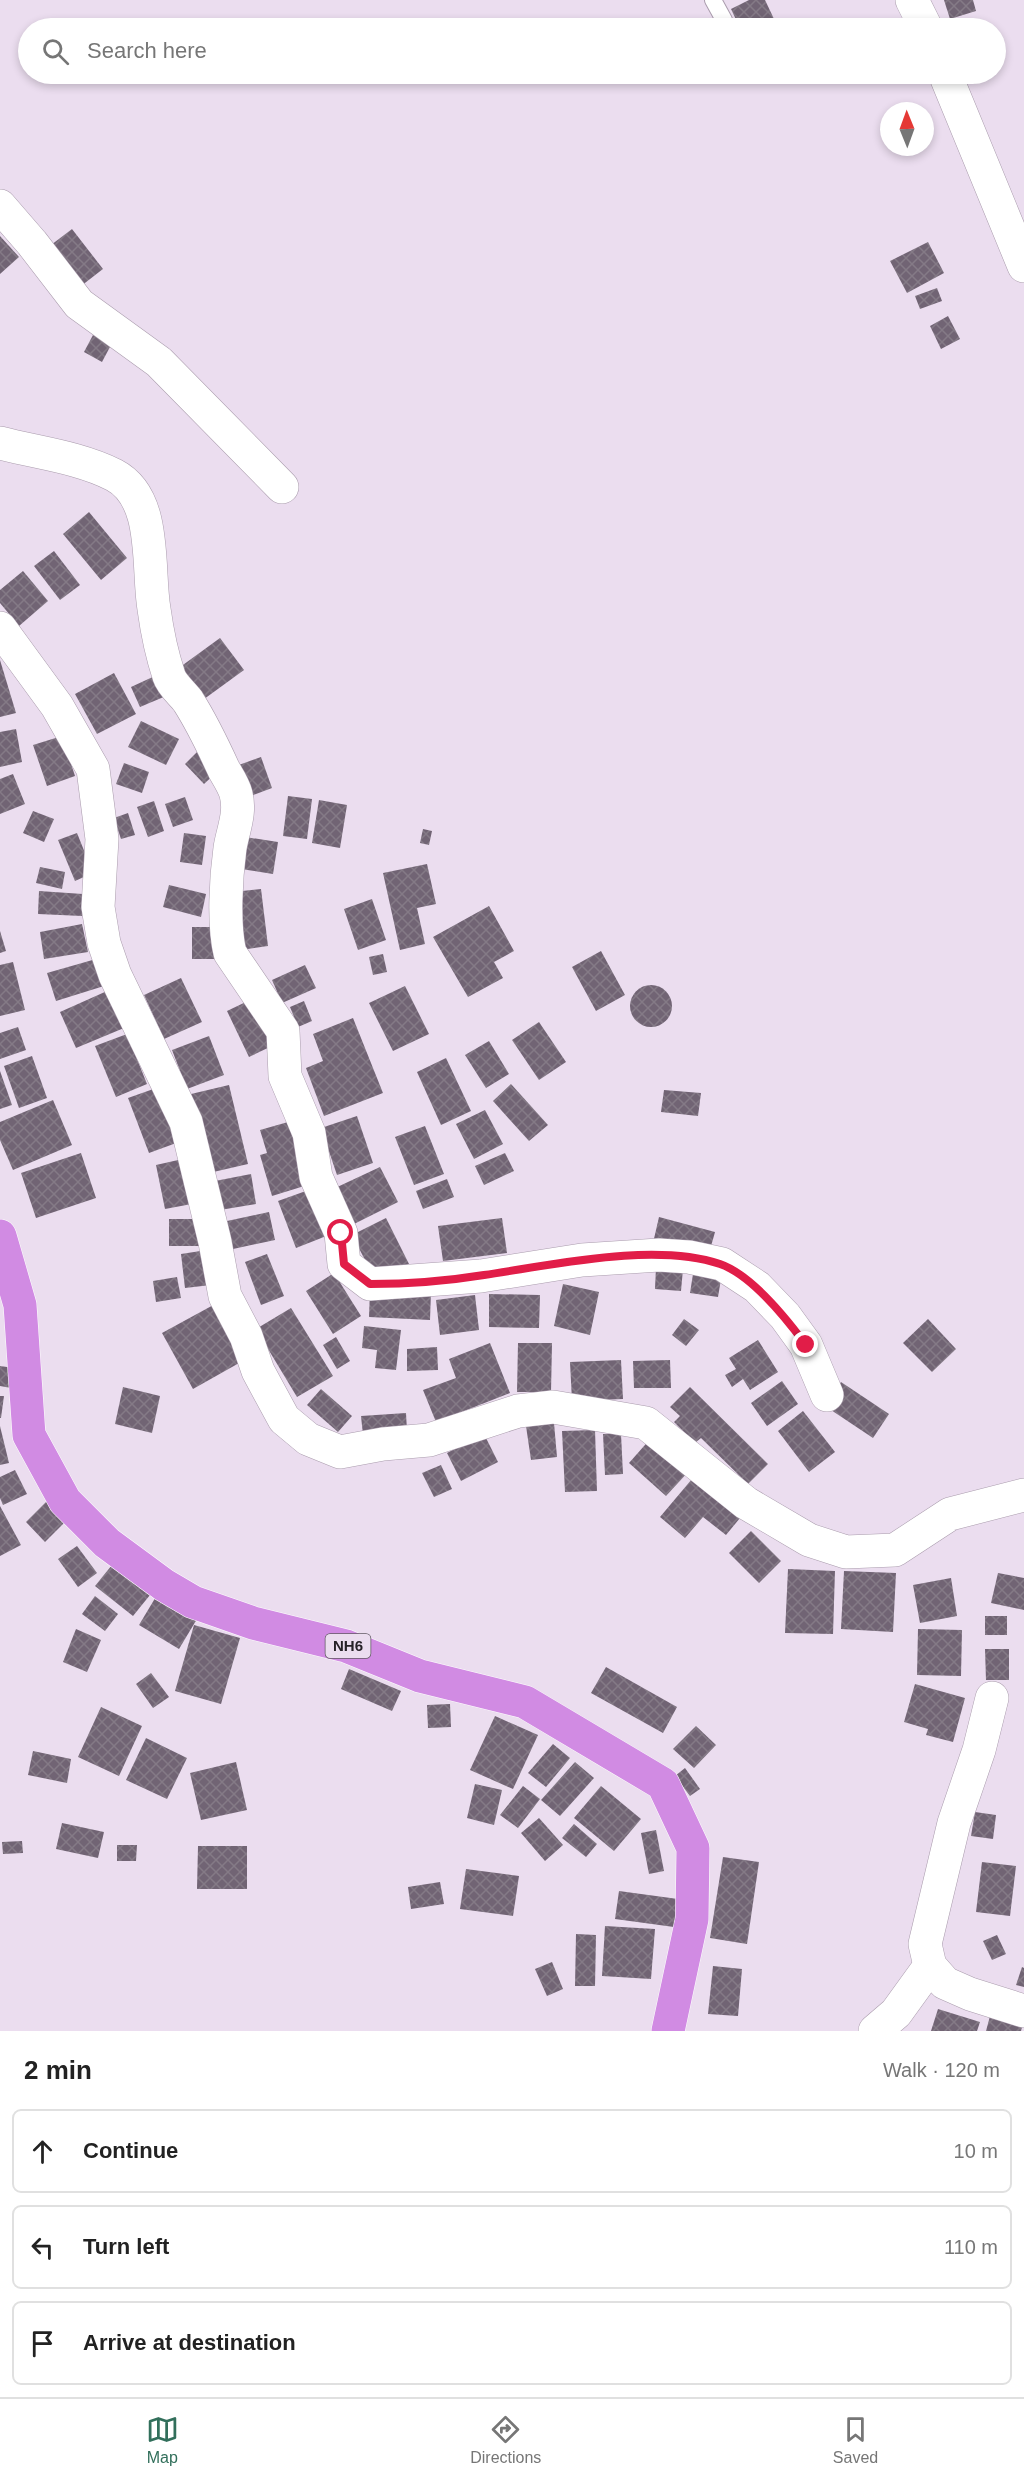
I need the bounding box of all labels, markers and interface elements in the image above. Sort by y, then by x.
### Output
search box [18,18,1006,84]
icon: search [39,35,72,68]
text: Search here [87,38,207,63]
north arrow [880,102,934,156]
route start [327,1219,353,1245]
route end [792,1331,818,1357]
road number: NH6 [326,1634,370,1658]
text: 2 min [24,2055,92,2085]
text: Walk · 120 m [883,2059,1000,2081]
icon: ahead [26,2135,59,2168]
text: Continue [83,2138,178,2163]
text: 10 m [954,2140,998,2162]
icon: left [26,2231,59,2264]
text: Turn left [83,2234,169,2259]
text: 110 m [944,2236,998,2258]
icon: arrive [26,2327,59,2360]
text: Arrive at destination [83,2330,296,2355]
tab: Map [146,2413,179,2467]
tab: Directions [470,2413,541,2467]
tab: Saved [833,2413,878,2467]

